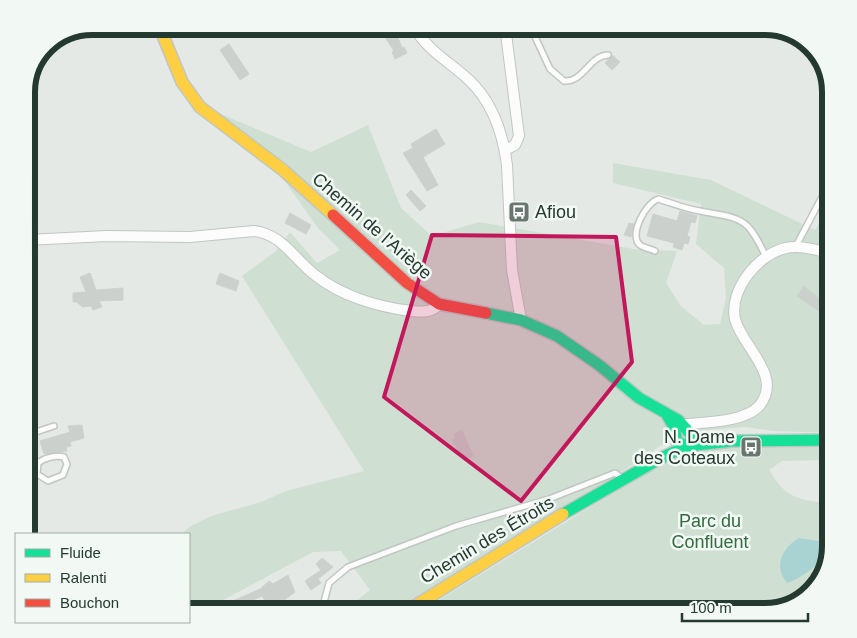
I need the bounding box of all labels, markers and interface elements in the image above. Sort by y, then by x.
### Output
street label: Chemin de l'Ariège [308,169,436,283]
bus stop icon: Afiou [507,200,531,224]
place label: Afiou [535,202,576,222]
place label: N. Dame des Coteaux [634,427,735,468]
bus stop icon: N. Dame des Coteaux [739,435,763,459]
street label: Chemin des Étroits [417,492,557,588]
park label: Parc du Confluent [671,511,749,552]
legend [15,533,190,623]
text: Fluide [60,544,101,561]
text: Ralenti [60,569,107,586]
scale bar [682,590,808,622]
text: Bouchon [60,594,119,611]
text: 100 m [690,599,732,616]

